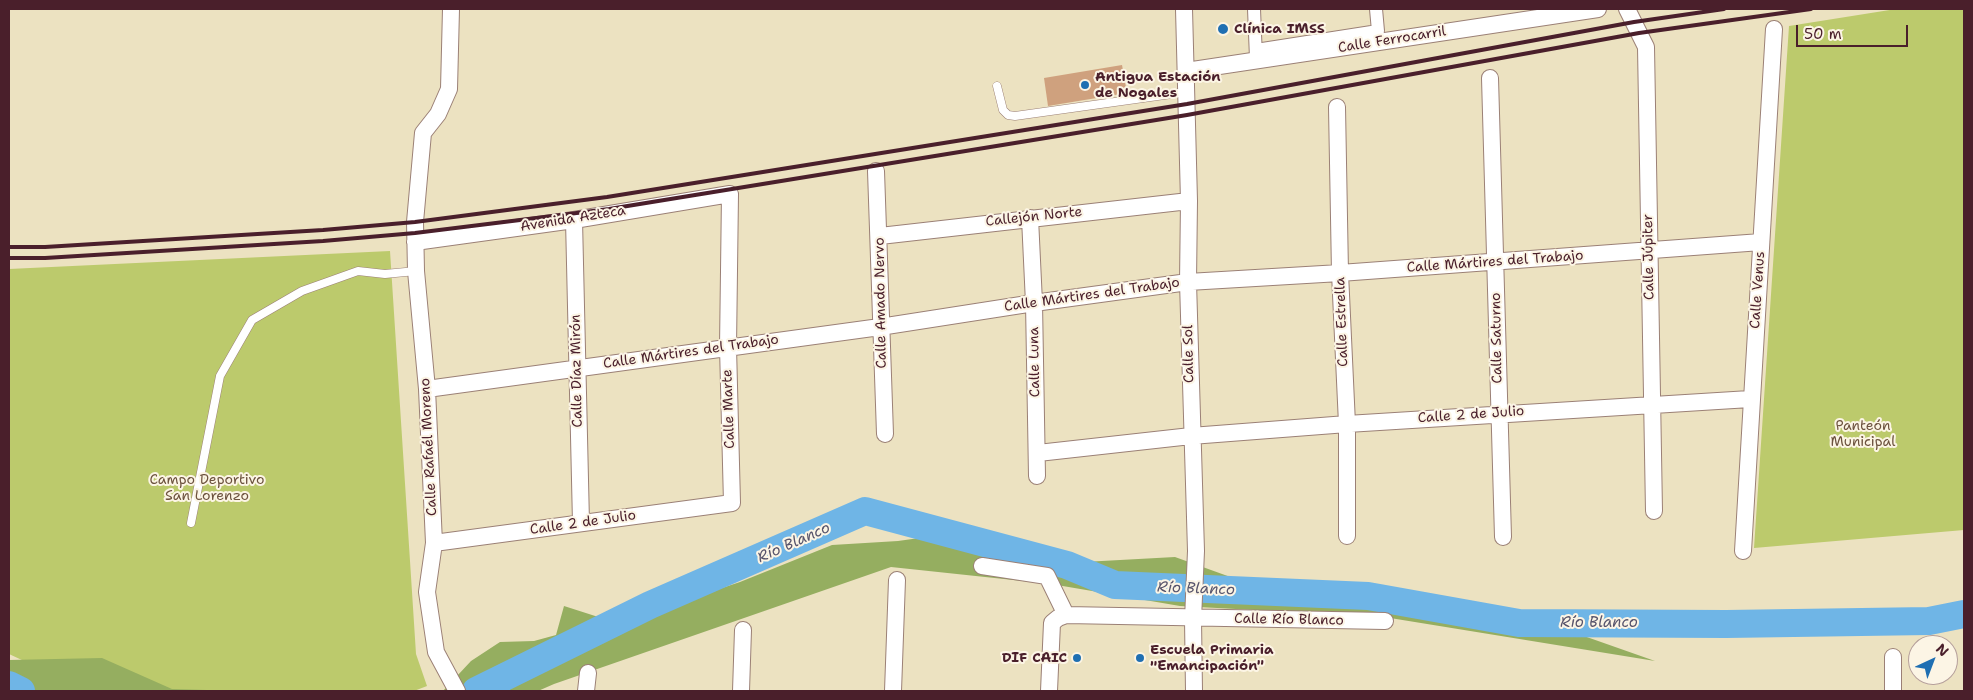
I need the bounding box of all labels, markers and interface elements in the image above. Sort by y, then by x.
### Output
scale bar [1798,15,1910,47]
place label: Clínica IMSS [1234,21,1325,37]
marker: Clínica IMSS [1216,22,1230,36]
street label: Calle Ferrocarril [1337,23,1447,57]
text: 50 m [1804,24,1842,44]
place label: Antigua Estación de Nogales [1095,69,1221,102]
marker: Antigua Estación de Nogales [1079,79,1091,91]
street label: Avenida Azteca [519,202,627,236]
street label: Callejón Norte [985,204,1083,230]
street label: Calle Júpiter [1640,214,1658,300]
street label: Calle Amado Nervo [871,237,891,369]
street label: Calle Mártires del Trabajo [1406,247,1584,277]
street label: Calle Venus [1747,251,1769,329]
street label: Calle Mártires del Trabajo [1003,274,1181,316]
street label: Calle Estrella [1332,277,1352,367]
street label: Calle Saturno [1488,292,1506,384]
street label: Calle Díaz Mirón [568,314,586,428]
street label: Calle Sol [1180,325,1198,383]
street label: Calle Luna [1026,327,1044,397]
street label: Calle Mártires del Trabajo [602,331,780,373]
street label: Calle Marte [719,369,739,449]
street label: Calle Rafaél Moreno [417,378,441,516]
street label: Calle 2 de Julio [1417,403,1525,427]
park label: Panteón Municipal [1831,418,1895,451]
park label: Campo Deportivo San Lorenzo [149,472,265,504]
street label: Calle 2 de Julio [529,507,637,539]
water label: Río Blanco [755,519,833,567]
water label: Río Blanco [1157,579,1235,599]
street label: Calle Río Blanco [1234,611,1344,629]
water label: Río Blanco [1560,614,1638,632]
north arrow [1908,635,1958,685]
text: N [1932,639,1953,660]
place label: Escuela Primaria "Emancipación" [1150,642,1274,674]
place label: DIF CAIC [1002,650,1067,666]
marker: DIF CAIC [1071,652,1083,664]
marker: Escuela Primaria "Emancipación" [1134,652,1146,664]

